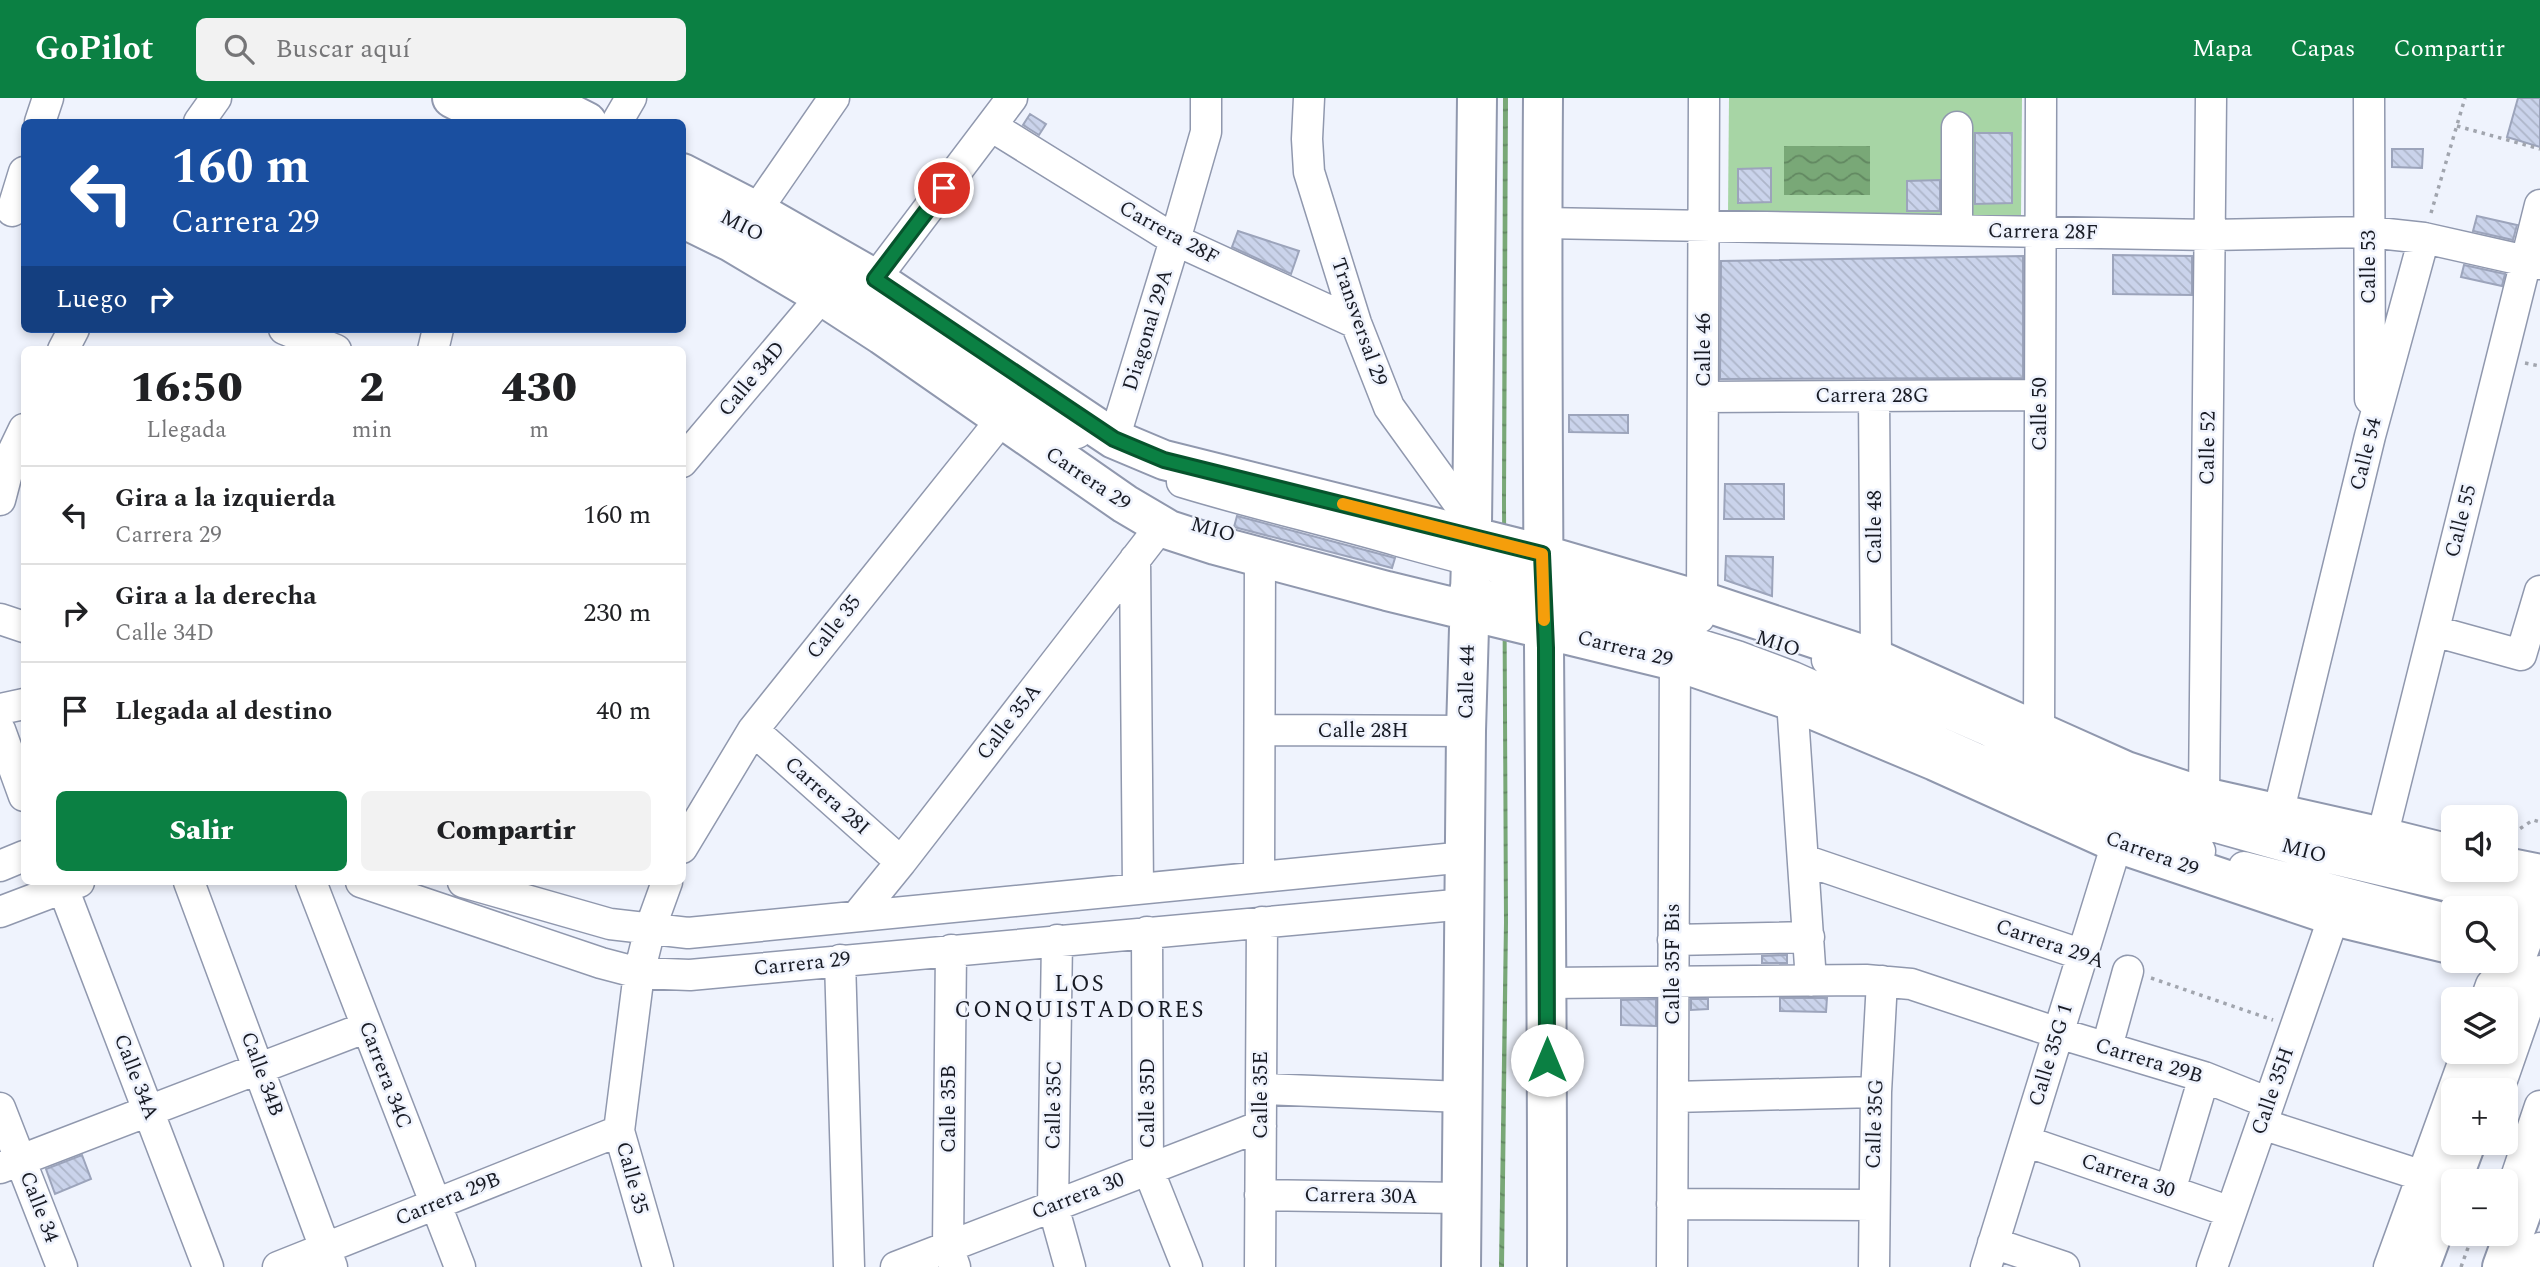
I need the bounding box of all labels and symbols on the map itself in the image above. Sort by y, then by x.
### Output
pin [914,158,974,218]
street label: Carrera 28F [1113,192,1225,274]
street label: MIO [715,201,769,251]
street label: Carrera 28F [1988,215,2098,249]
street label: Calle 53 [2353,229,2385,304]
street label: Transversal 29 [1322,254,1396,390]
street label: Diagonal 29A [1114,265,1182,395]
street label: Calle 46 [1688,313,1720,387]
street label: Calle 34D [711,334,793,424]
street label: Calle 50 [2024,377,2056,451]
street label: Carrera 28G [1815,380,1929,412]
street label: Calle 52 [2191,411,2225,485]
street label: Calle 54 [2342,414,2391,494]
street label: Carrera 29 [1039,438,1137,520]
street label: Calle 55 [2437,481,2485,561]
street label: Calle 48 [1859,490,1891,564]
street label: MIO [1187,508,1239,552]
street label: Calle 35 [799,588,869,666]
street label: Carrera 29 [1574,622,1676,676]
street label: MIO [1752,622,1804,666]
street label: Calle 44 [1450,644,1484,719]
street label: Calle 35A [969,677,1049,767]
street label: Calle 28H [1317,715,1409,747]
street label: Carrera 28I [777,749,877,843]
street label: Carrera 29 [2101,822,2203,886]
street label: MIO [2278,830,2330,872]
street label: Calle 35F Bis [1657,903,1689,1025]
street label: Carrera 29A [1991,910,2109,978]
street label: Carrera 29 [752,943,852,985]
district label: LOS CONQUISTADORES [955,967,1205,1028]
street label: Calle 35G 1 [2020,1000,2082,1110]
street label: Carrera 34C [350,1017,420,1133]
position arrow [1510,1023,1584,1097]
street label: Calle 34B [232,1027,292,1121]
street label: Calle 34A [105,1029,167,1125]
street label: Carrera 29B [2091,1029,2207,1093]
street label: Calle 35H [2243,1043,2303,1139]
street label: Calle 35E [1245,1051,1277,1139]
street label: Calle 35D [1132,1058,1164,1148]
street label: Calle 35C [1037,1060,1071,1150]
street label: Calle 35B [933,1065,965,1153]
street label: Calle 35G [1857,1078,1893,1170]
street label: Calle 35 [607,1138,657,1218]
street label: Carrera 30 [2077,1145,2179,1207]
street label: Carrera 29B [390,1163,506,1235]
street label: Carrera 30 [1027,1164,1129,1228]
street label: Calle 34 [11,1167,67,1248]
street label: Carrera 30A [1304,1179,1418,1213]

